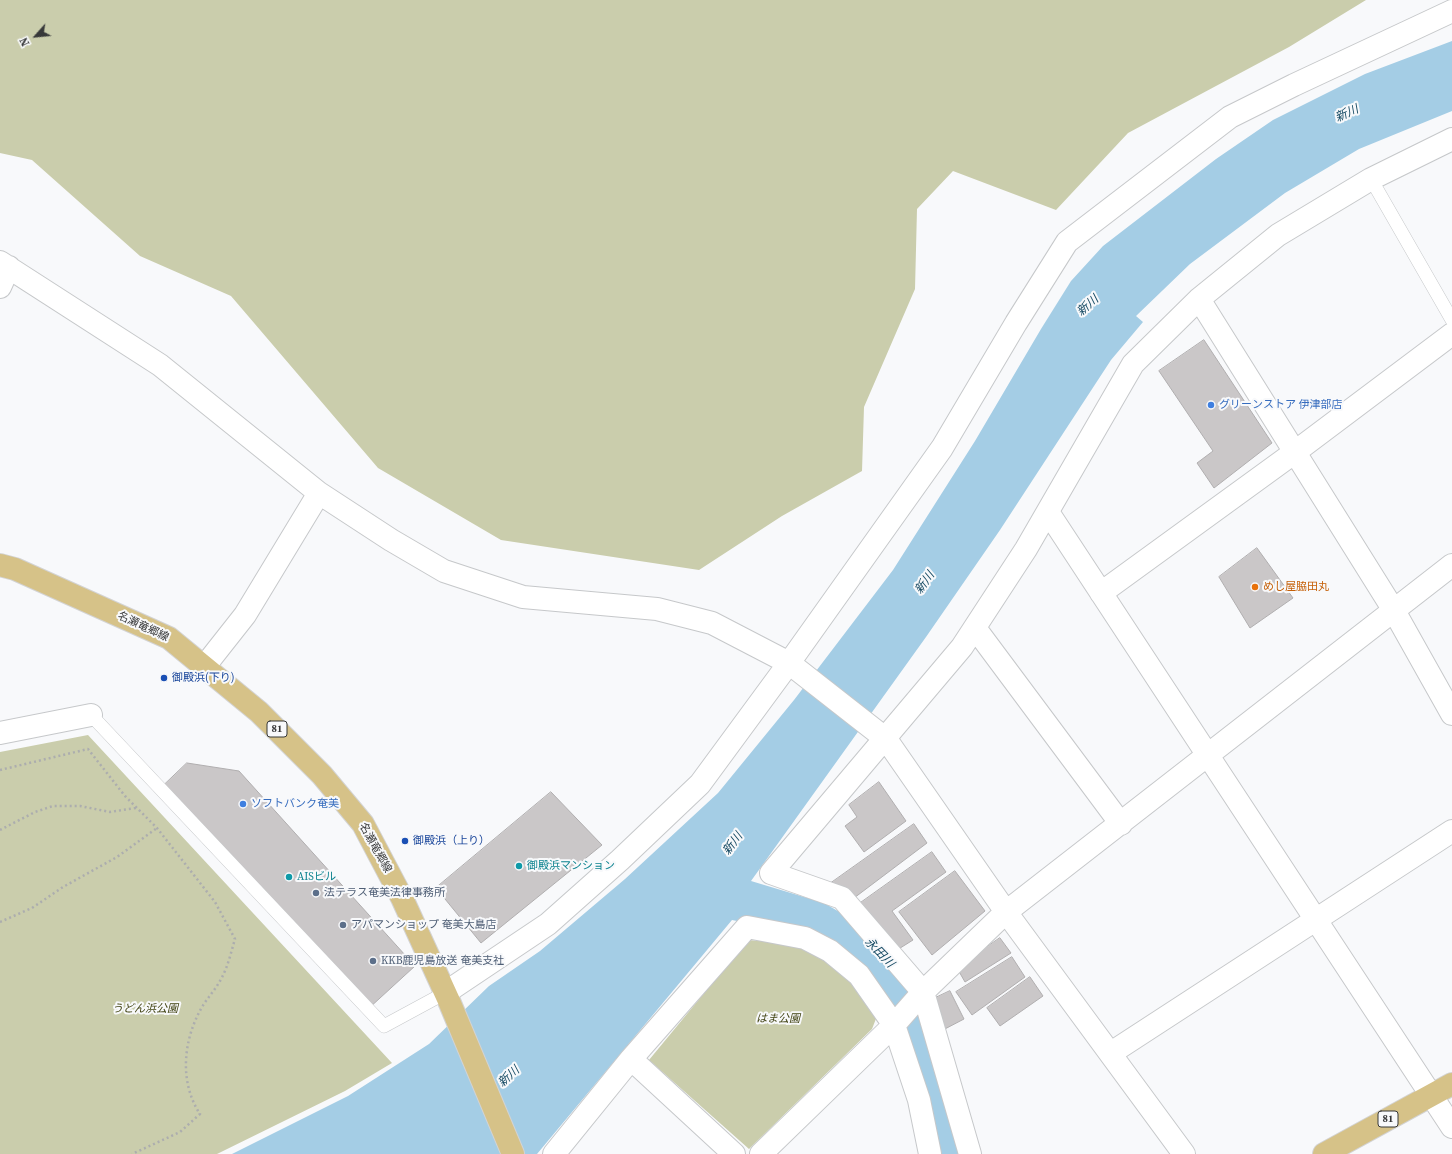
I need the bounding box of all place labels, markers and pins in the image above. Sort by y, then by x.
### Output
place label: グリーンストア 伊津部店 [1219,398,1343,412]
marker: グリーンストア 伊津部店 [1206,400,1216,410]
place label: めし屋脇田丸 [1263,580,1329,594]
marker: めし屋脇田丸 [1250,582,1260,592]
place label: 御殿浜(下り) [172,671,234,685]
marker: 御殿浜(下り) [159,673,169,683]
place label: ソフトバンク奄美 [251,797,339,811]
marker: ソフトバンク奄美 [238,799,248,809]
place label: 御殿浜（上り） [413,834,490,848]
marker: 御殿浜（上り） [400,836,410,846]
place label: 御殿浜マンション [527,859,615,873]
marker: 御殿浜マンション [514,861,524,871]
place label: AISビル [297,870,336,884]
marker: AISビル [284,872,294,882]
place label: 法テラス奄美法律事務所 [324,886,445,900]
marker: 法テラス奄美法律事務所 [311,888,321,898]
place label: アパマンショップ 奄美大島店 [351,918,497,932]
marker: アパマンショップ 奄美大島店 [338,920,348,930]
place label: KKB鹿児島放送 奄美支社 [381,954,504,968]
marker: KKB鹿児島放送 奄美支社 [368,956,378,966]

